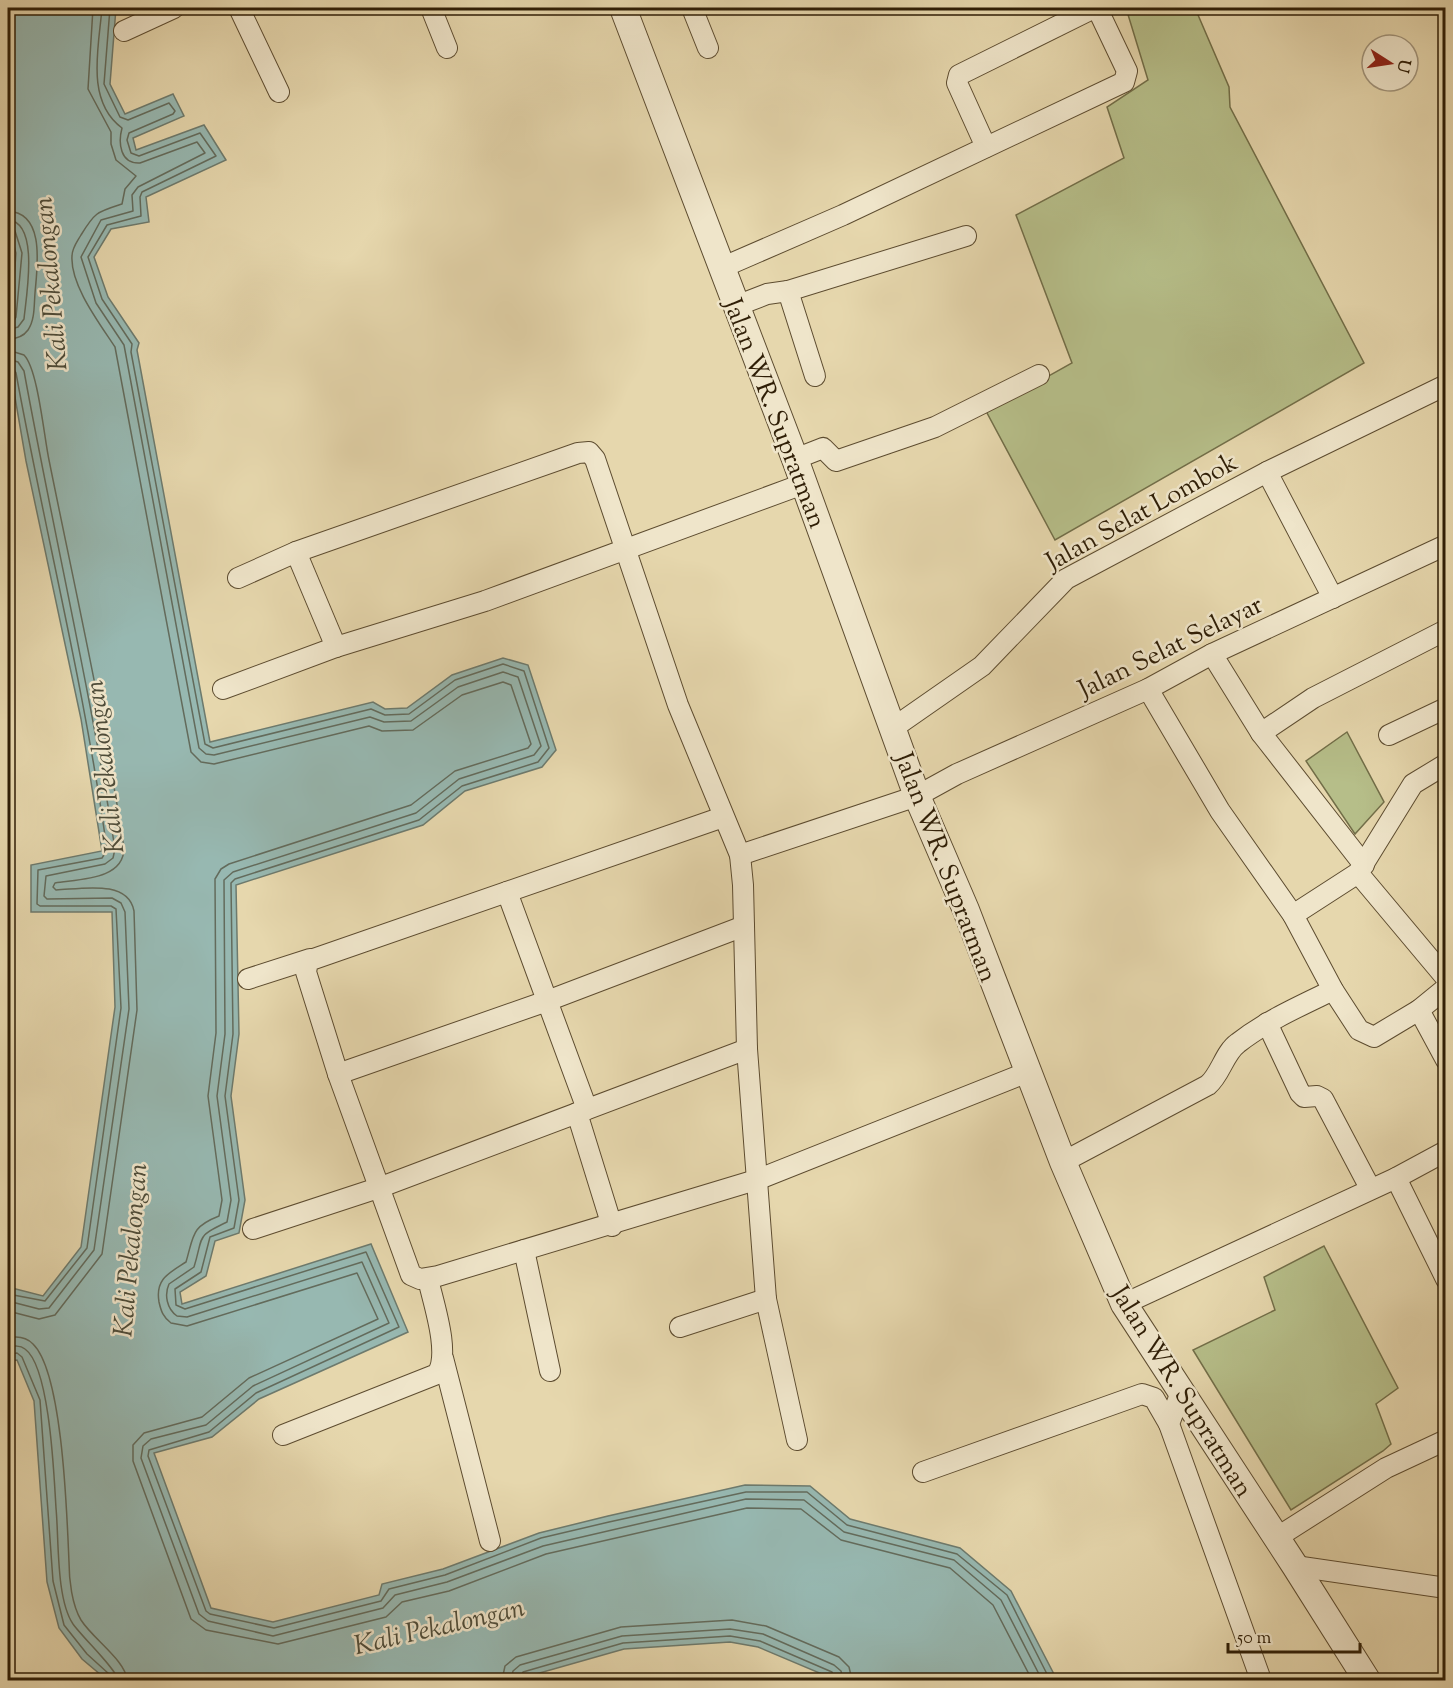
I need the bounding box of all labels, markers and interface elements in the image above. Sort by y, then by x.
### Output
north arrow [1360,33,1420,93]
text: U [1389,57,1415,75]
water label: Kali Pekalongan [25,195,80,372]
street label: Jalan WR. Supratman [712,292,835,534]
street label: Jalan Selat Lombok [1038,445,1245,582]
street label: Jalan Selat Selayar [1071,587,1270,710]
water label: Kali Pekalongan [77,678,136,856]
street label: Jalan WR. Supratman [883,746,1006,988]
water label: Kali Pekalongan [105,1162,160,1339]
street label: Jalan WR. Supratman [1100,1278,1261,1505]
water label: Kali Pekalongan [350,1590,529,1667]
scale bar [1228,1616,1360,1654]
text: 50 m [1236,1626,1272,1652]

